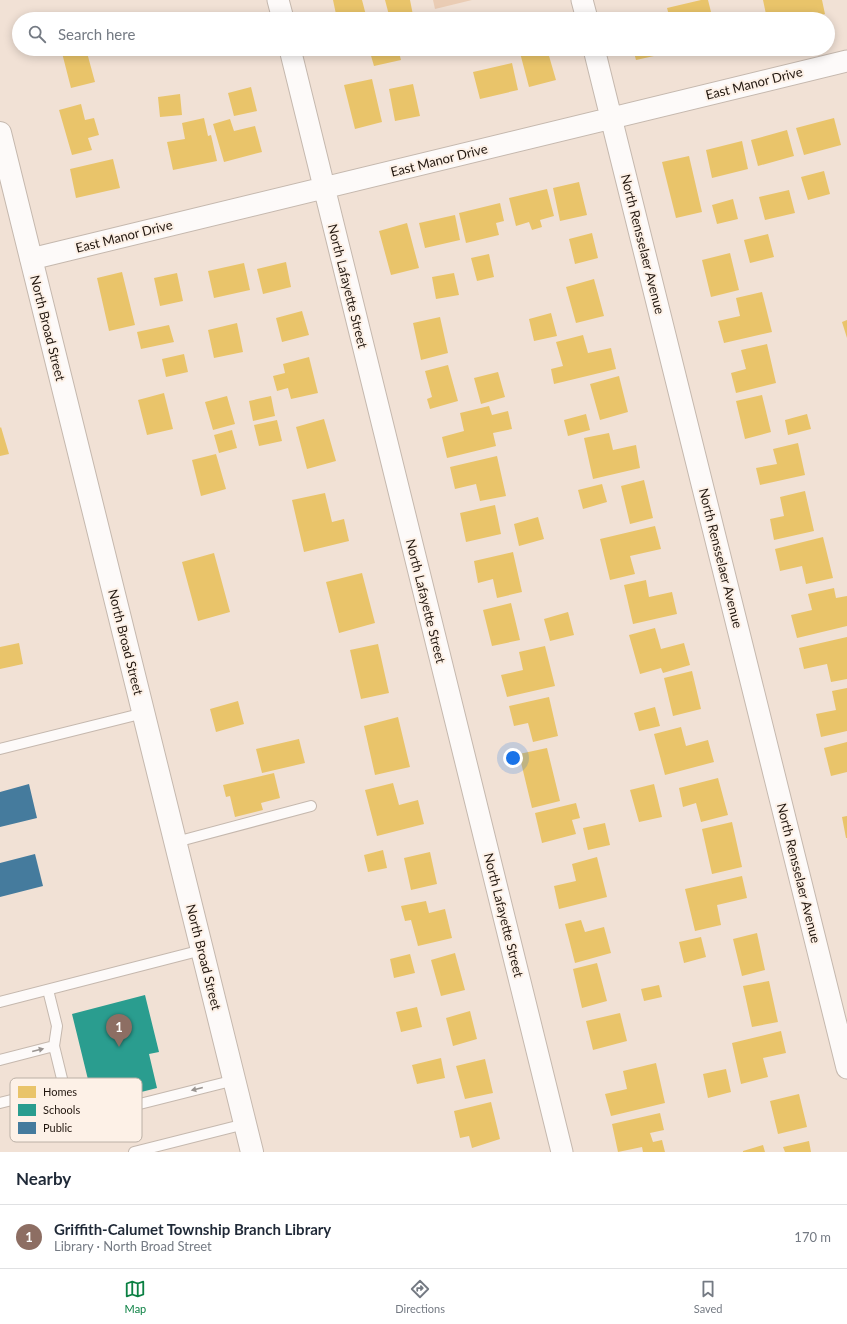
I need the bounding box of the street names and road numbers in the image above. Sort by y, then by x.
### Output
street label: East Manor Drive [704,63,804,103]
street label: East Manor Drive [389,140,489,180]
street label: North Rensselaer Avenue [618,172,668,316]
street label: East Manor Drive [74,216,174,256]
street label: North Lafayette Street [325,222,371,350]
street label: North Broad Street [27,273,69,383]
street label: North Rensselaer Avenue [696,486,746,630]
street label: North Lafayette Street [403,537,449,665]
street label: North Broad Street [105,587,147,697]
street label: North Rensselaer Avenue [774,801,824,945]
street label: North Lafayette Street [481,851,527,979]
street label: North Broad Street [183,902,225,1012]

